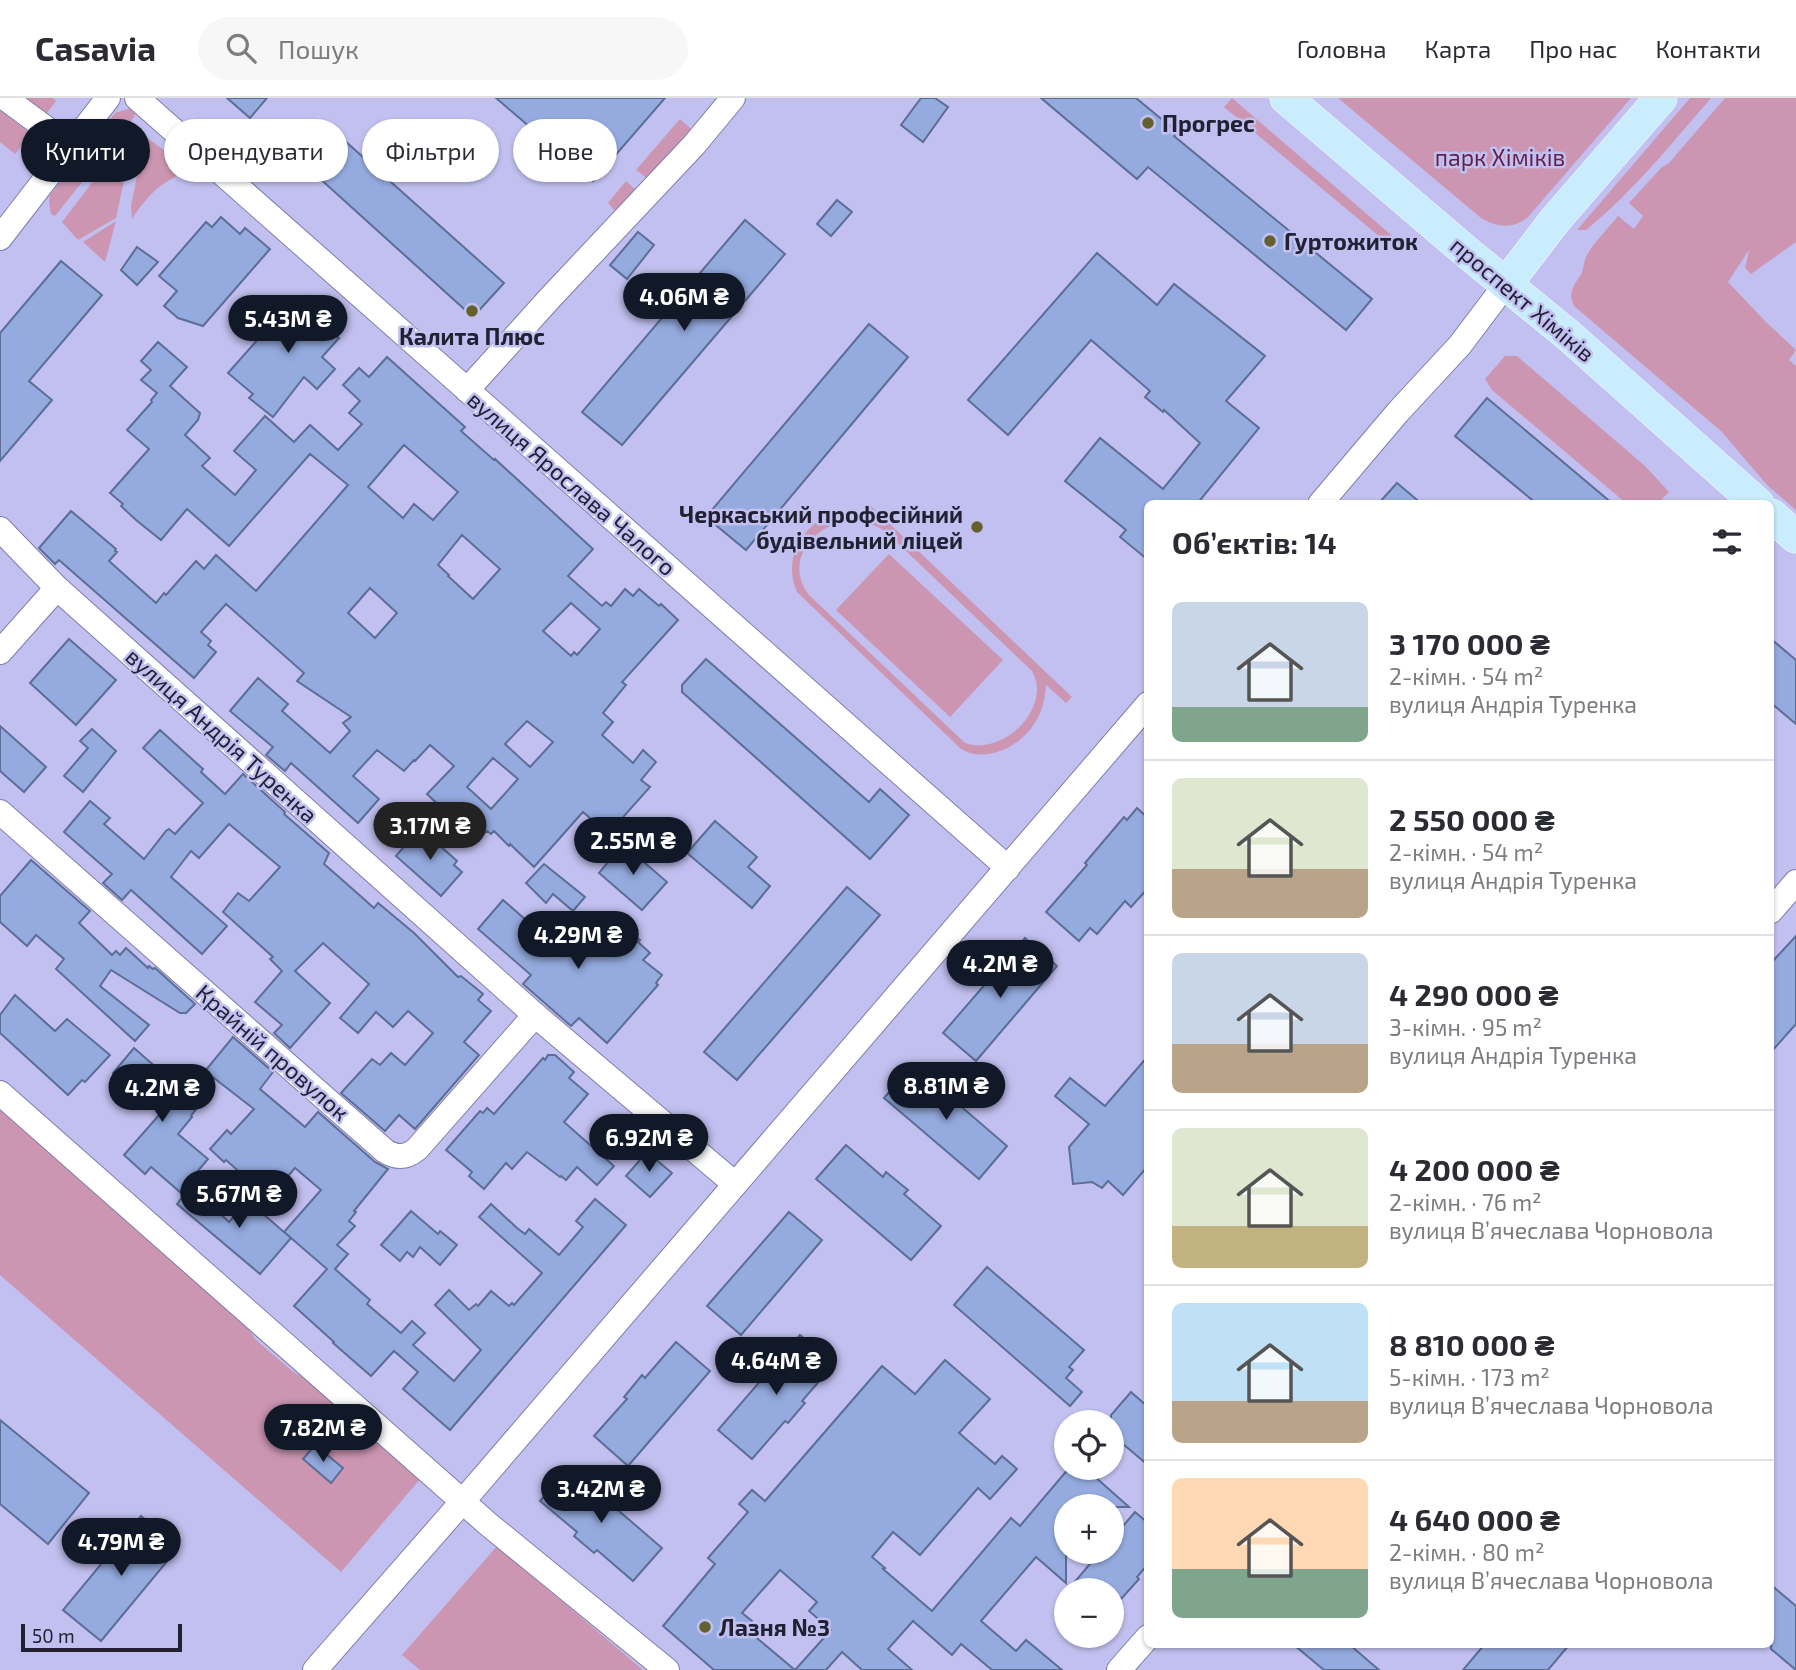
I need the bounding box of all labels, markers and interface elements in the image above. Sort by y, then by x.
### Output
search box [198,17,688,80]
text: Casavia [35,28,156,68]
icon: search [222,29,260,67]
text: Пошук [278,33,359,64]
text: Головна [1297,34,1387,63]
text: Карта [1425,34,1491,63]
text: Про нас [1529,34,1617,63]
text: Контакти [1655,34,1761,63]
place label: Прогрес [1162,109,1255,137]
marker: Прогрес [1140,115,1156,131]
chip: Купити [21,119,150,182]
chip: Орендувати [164,119,348,182]
chip: Фільтри [362,119,499,182]
chip: Нове [513,119,617,182]
park label: парк Хіміків [1435,143,1565,171]
place label: Гуртожиток [1284,227,1418,255]
street label: проспект Хіміків [1445,231,1601,367]
marker: Гуртожиток [1262,233,1278,249]
pin: 4.06M ₴ [619,274,749,333]
text: 4.06M ₴ [639,282,729,310]
pin: 5.43M ₴ [223,296,353,355]
marker: Калита Плюс [464,303,480,319]
text: 5.43M ₴ [244,304,332,332]
place label: Калита Плюс [399,322,545,350]
street label: вулиця Ярослава Чалого [462,385,682,582]
place label: Черкаський професійний будівельний ліцей [679,500,963,554]
marker: Черкаський професійний будівельний ліцей [969,519,985,535]
icon: filters [1708,523,1746,561]
text: Об’єктів: 14 [1172,524,1337,560]
text: 3 170 000 ₴ [1389,625,1550,661]
icon: home [1228,630,1312,714]
street label: вулиця Андрія Туренка [120,642,324,829]
text: 2-кімн. · 54 m² [1389,662,1543,690]
text: вулиця Андрія Туренка [1389,690,1637,718]
text: 2 550 000 ₴ [1389,801,1555,837]
pin: 3.17M ₴ [365,802,495,862]
icon: home [1228,806,1312,890]
text: 3.17M ₴ [389,811,471,839]
pin: 2.55M ₴ [568,818,698,877]
text: 2.55M ₴ [590,826,676,854]
text: 2-кімн. · 54 m² [1389,838,1543,866]
text: вулиця Андрія Туренка [1389,866,1637,894]
pin: 4.29M ₴ [513,912,643,971]
text: 4.29M ₴ [534,920,622,948]
pin: 4.2M ₴ [943,940,1057,1000]
text: 4.2M ₴ [963,949,1037,977]
text: 4 290 000 ₴ [1389,976,1558,1012]
street label: Крайній провулок [190,978,355,1127]
icon: home [1228,981,1312,1065]
text: 3-кімн. · 95 m² [1389,1013,1542,1041]
text: вулиця Андрія Туренка [1389,1041,1637,1069]
pin: 8.81M ₴ [881,1062,1011,1122]
pin: 4.2M ₴ [105,1065,219,1124]
text: 8.81M ₴ [903,1071,989,1099]
text: 4.2M ₴ [125,1073,199,1101]
pin: 6.92M ₴ [584,1114,714,1174]
text: 6.92M ₴ [605,1123,693,1151]
text: 4 200 000 ₴ [1389,1151,1560,1187]
icon: home [1228,1156,1312,1240]
pin: 5.67M ₴ [174,1170,304,1230]
text: 5.67M ₴ [196,1179,282,1207]
text: 2-кімн. · 76 m² [1389,1188,1542,1216]
text: вулиця Вʼячеслава Чорновола [1389,1216,1713,1244]
text: 8 810 000 ₴ [1389,1326,1555,1362]
icon: home [1228,1331,1312,1415]
pin: 4.64M ₴ [711,1338,841,1397]
text: 4.64M ₴ [731,1346,821,1374]
text: 5-кімн. · 173 m² [1389,1363,1550,1391]
text: вулиця Вʼячеслава Чорновола [1389,1391,1713,1419]
pin: 7.82M ₴ [258,1404,388,1464]
map controls [1054,1410,1124,1648]
button: locate [1054,1410,1124,1480]
text: 7.82M ₴ [280,1413,366,1441]
pin: 3.42M ₴ [536,1466,666,1525]
text: 3.42M ₴ [557,1474,645,1502]
button: + [1054,1494,1124,1564]
text: 4 640 000 ₴ [1389,1501,1560,1537]
icon: home [1228,1506,1312,1590]
pin: 4.79M ₴ [56,1518,186,1578]
text: 4.79M ₴ [78,1527,164,1555]
text: 2-кімн. · 80 m² [1389,1538,1545,1566]
text: вулиця Вʼячеслава Чорновола [1389,1566,1713,1594]
button: − [1054,1578,1124,1648]
place label: Лазня №3 [719,1613,830,1641]
marker: Лазня №3 [697,1619,713,1635]
scale bar [21,1621,182,1653]
text: 50 m [32,1624,75,1647]

